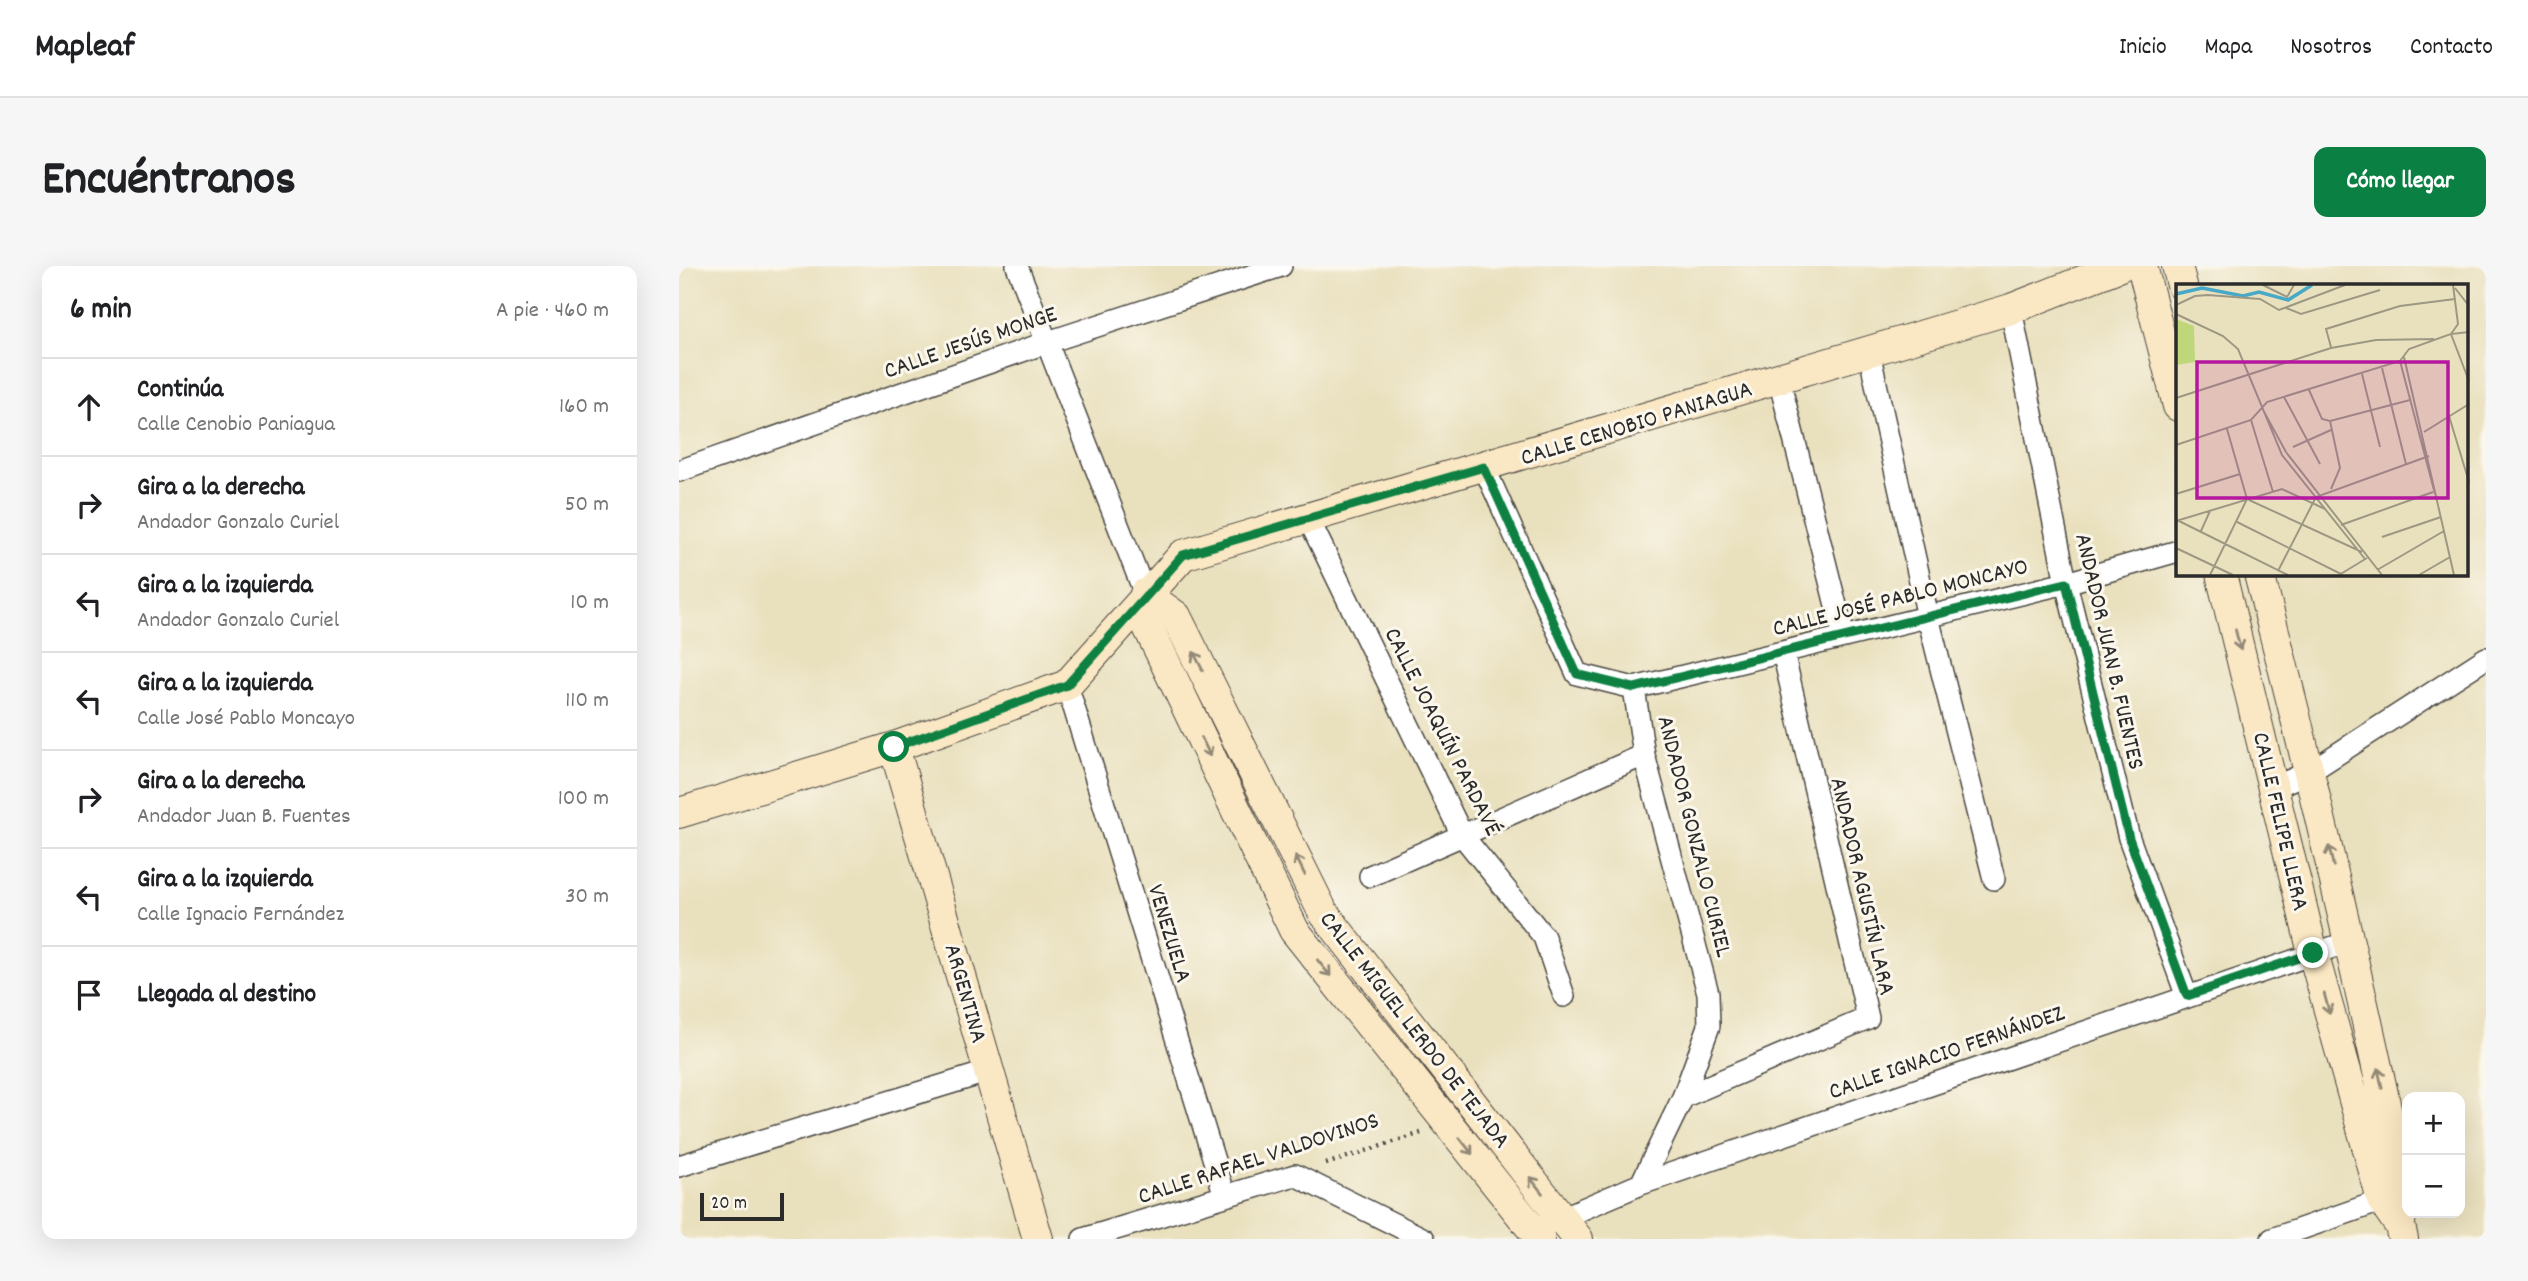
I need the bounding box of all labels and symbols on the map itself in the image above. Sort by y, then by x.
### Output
inset map [2176,284,2469,576]
street label: CALLE JESÚS MONGE [880,298,1062,389]
street label: CALLE CENOBIO PANIAGUA [1517,373,1757,476]
street label: ANDADOR JUAN B. FUENTES [2064,530,2152,773]
street label: CALLE JOSÉ PABLO MONCAYO [1769,551,2032,647]
street label: CALLE JOAQUÍN PARDAVÉ [1374,622,1509,843]
one-way arrow [2232,628,2245,651]
one-way arrow [1191,651,1205,672]
street label: ANDADOR GONZALO CURIEL [1647,712,1740,961]
street label: CALLE FELIPE LLERA [2242,729,2316,914]
route start [878,731,909,762]
one-way arrow [1199,736,1213,757]
street label: ANDADOR AGUSTÍN LARA [1819,774,1903,999]
one-way arrow [2324,845,2337,868]
one-way arrow [1292,855,1306,876]
street label: VENEZUELA [1137,881,1199,987]
street label: CALLE MIGUEL LERDO DE TEJADA [1310,905,1517,1157]
route end [2297,937,2328,968]
street label: ARGENTINA [934,940,994,1047]
one-way arrow [1316,959,1332,977]
one-way arrow [2321,992,2334,1015]
street label: CALLE IGNACIO FERNÁNDEZ [1825,997,2070,1110]
one-way arrow [2372,1067,2386,1090]
street label: CALLE RAFAEL VALDOVINOS [1134,1105,1384,1215]
one-way arrow [1458,1137,1473,1155]
one-way arrow [1529,1176,1544,1195]
scale bar [700,1190,784,1222]

